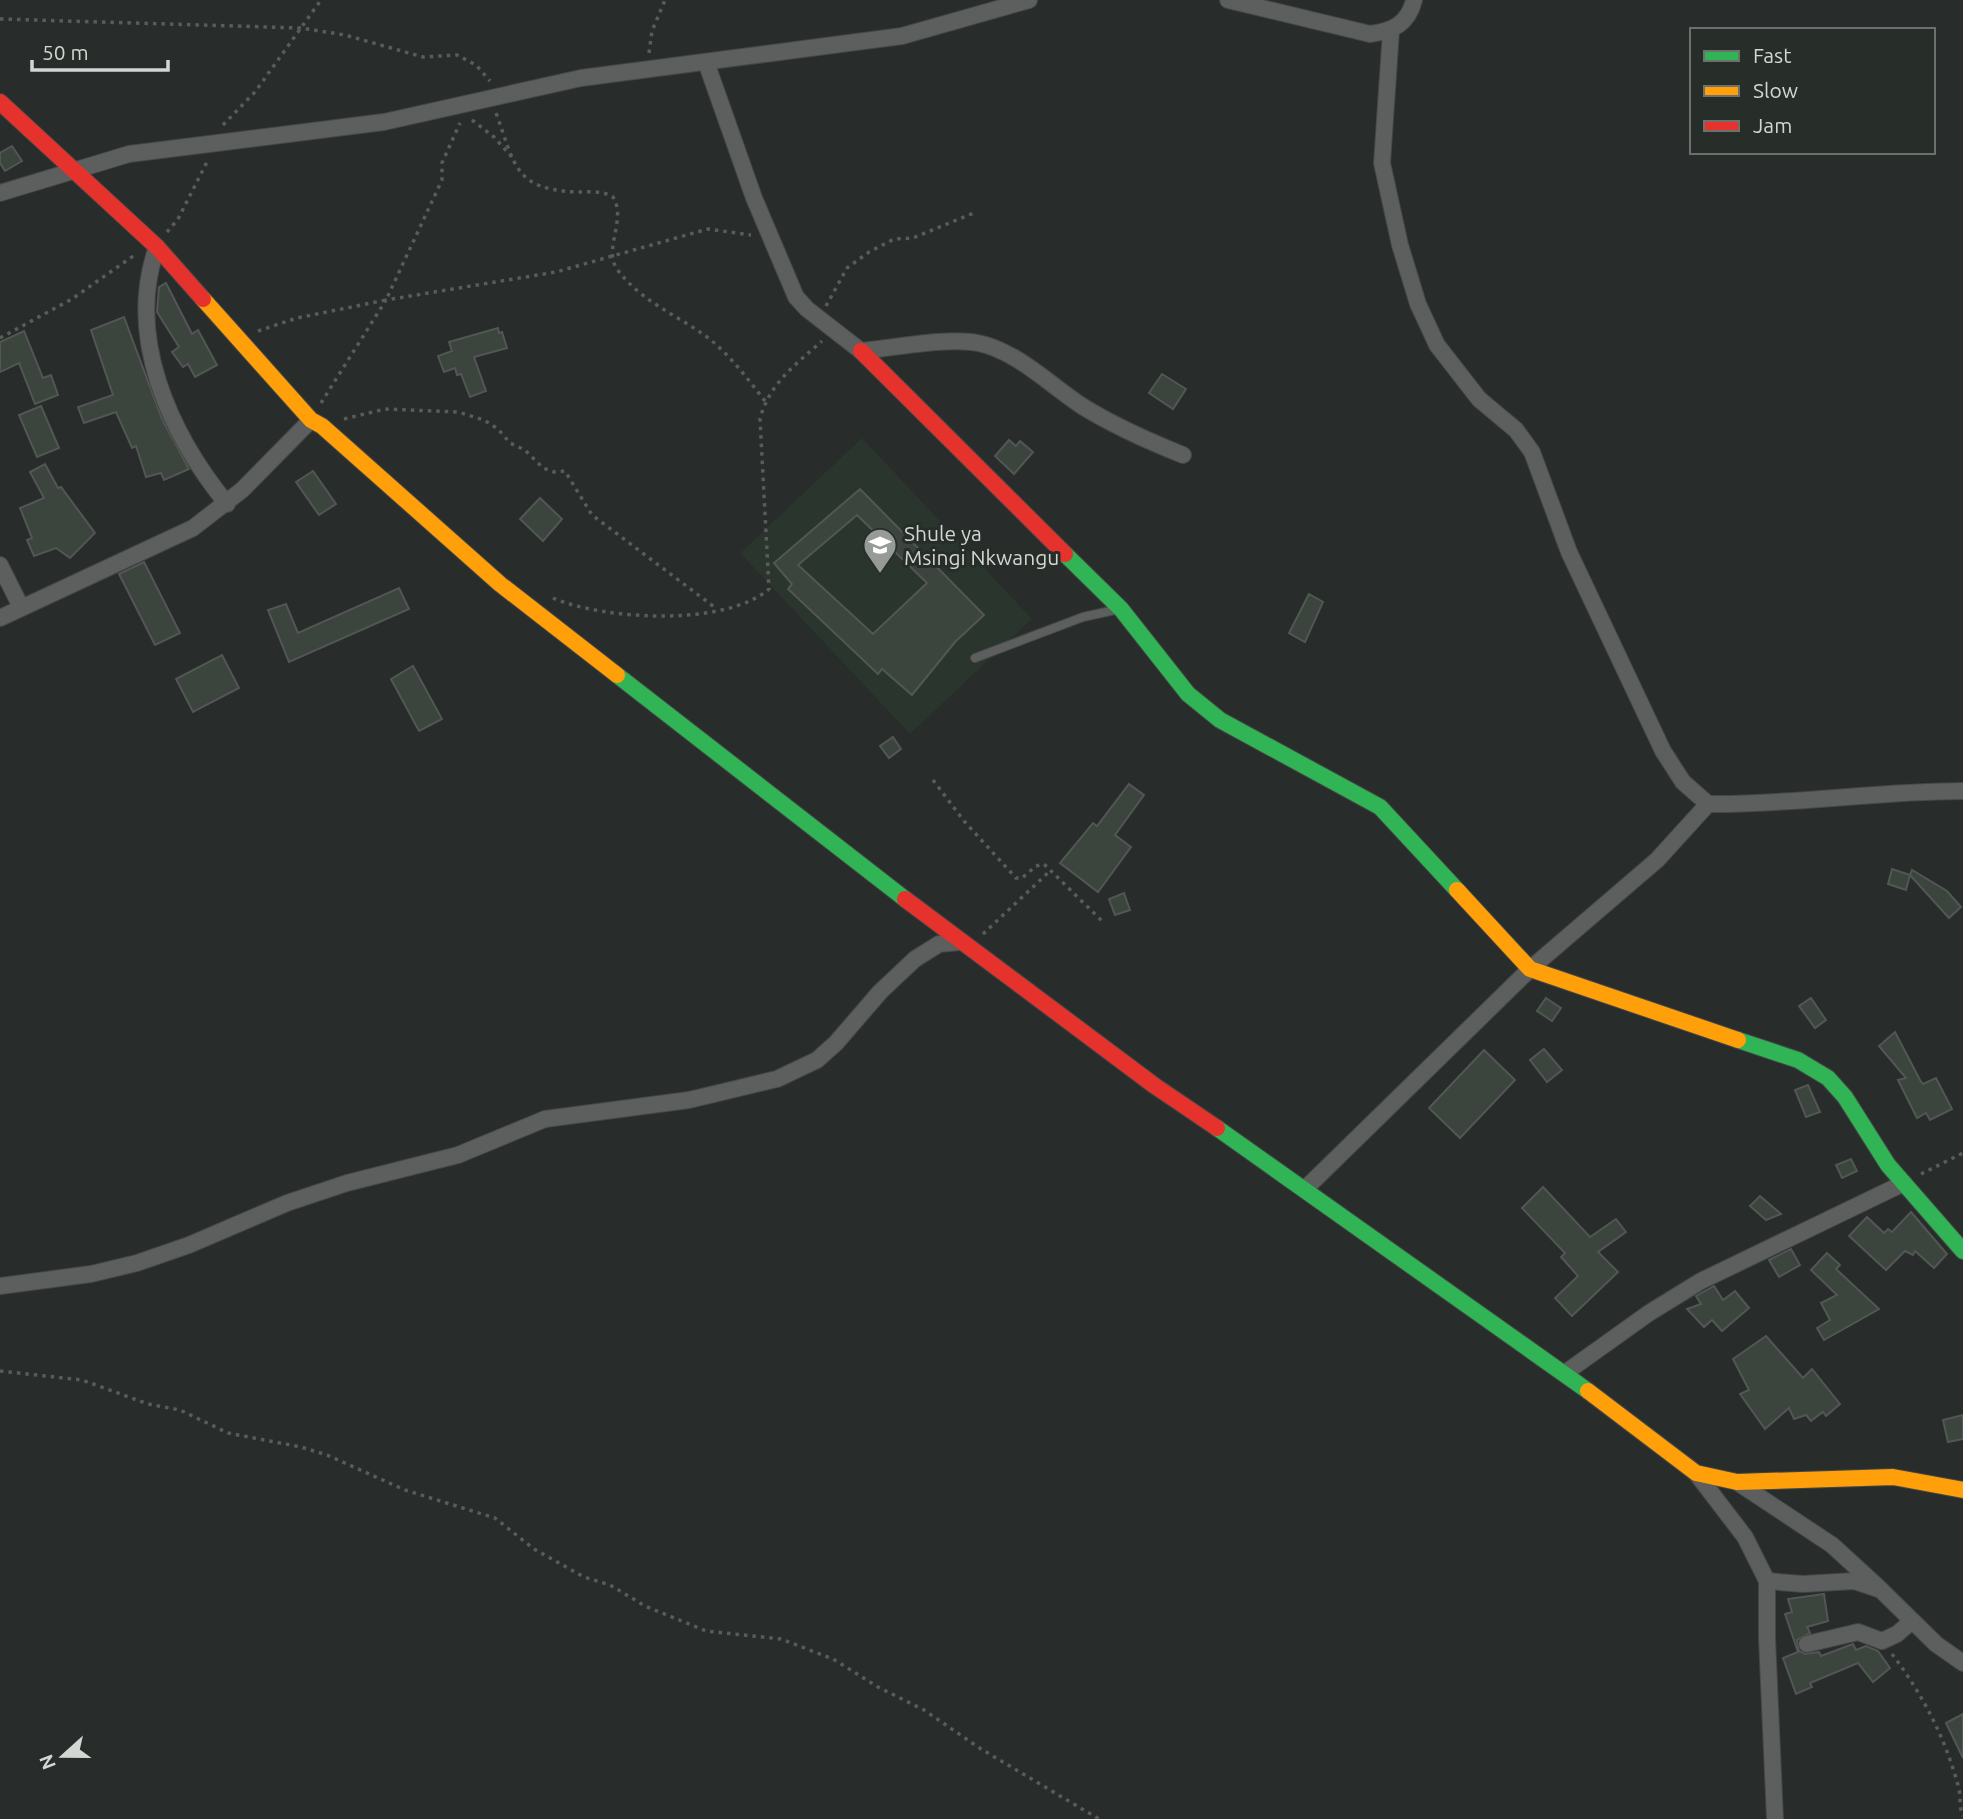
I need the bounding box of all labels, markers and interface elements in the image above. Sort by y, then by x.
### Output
scale bar [32,28,168,72]
legend [1690,28,1935,154]
text: 50 m [42,40,89,64]
text: Fast [1753,43,1791,67]
text: Slow [1753,78,1798,102]
text: Jam [1753,113,1792,137]
place label: Shule ya Msingi Nkwangu [904,521,1059,569]
school or university icon: Shule ya Msingi Nkwangu [861,526,899,575]
north arrow [28,1721,98,1791]
text: N [34,1752,60,1773]

